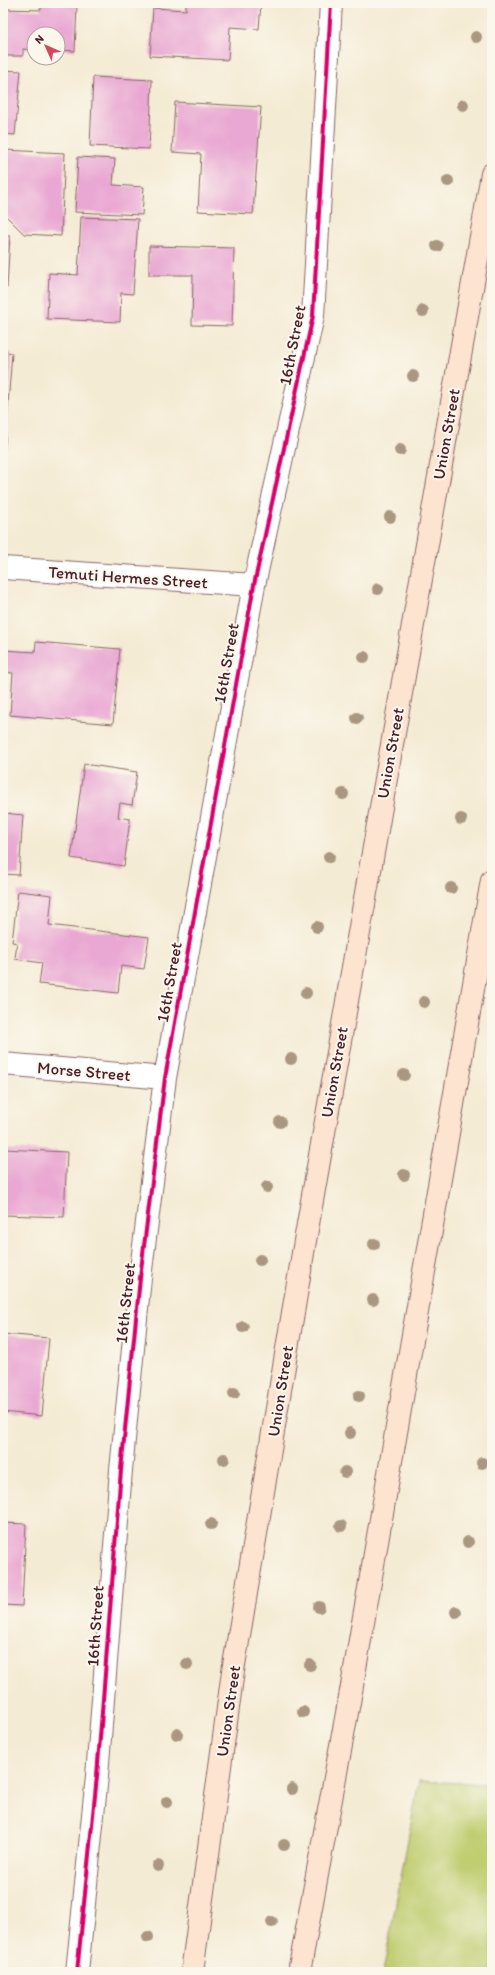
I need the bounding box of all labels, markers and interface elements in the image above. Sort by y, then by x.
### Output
north arrow [26,26,66,66]
text: N [32,32,47,47]
street label: 16th Street [274,303,310,387]
street label: Union Street [428,386,464,481]
street label: Temuti Hermes Street [48,561,209,593]
street label: 16th Street [209,621,243,705]
street label: Union Street [372,705,408,800]
street label: 16th Street [152,940,186,1024]
street label: Union Street [316,1024,352,1119]
street label: Morse Street [36,1057,132,1085]
street label: 16th Street [111,1261,139,1344]
street label: Union Street [263,1343,297,1438]
street label: 16th Street [82,1584,108,1667]
street label: Union Street [212,1663,244,1758]

